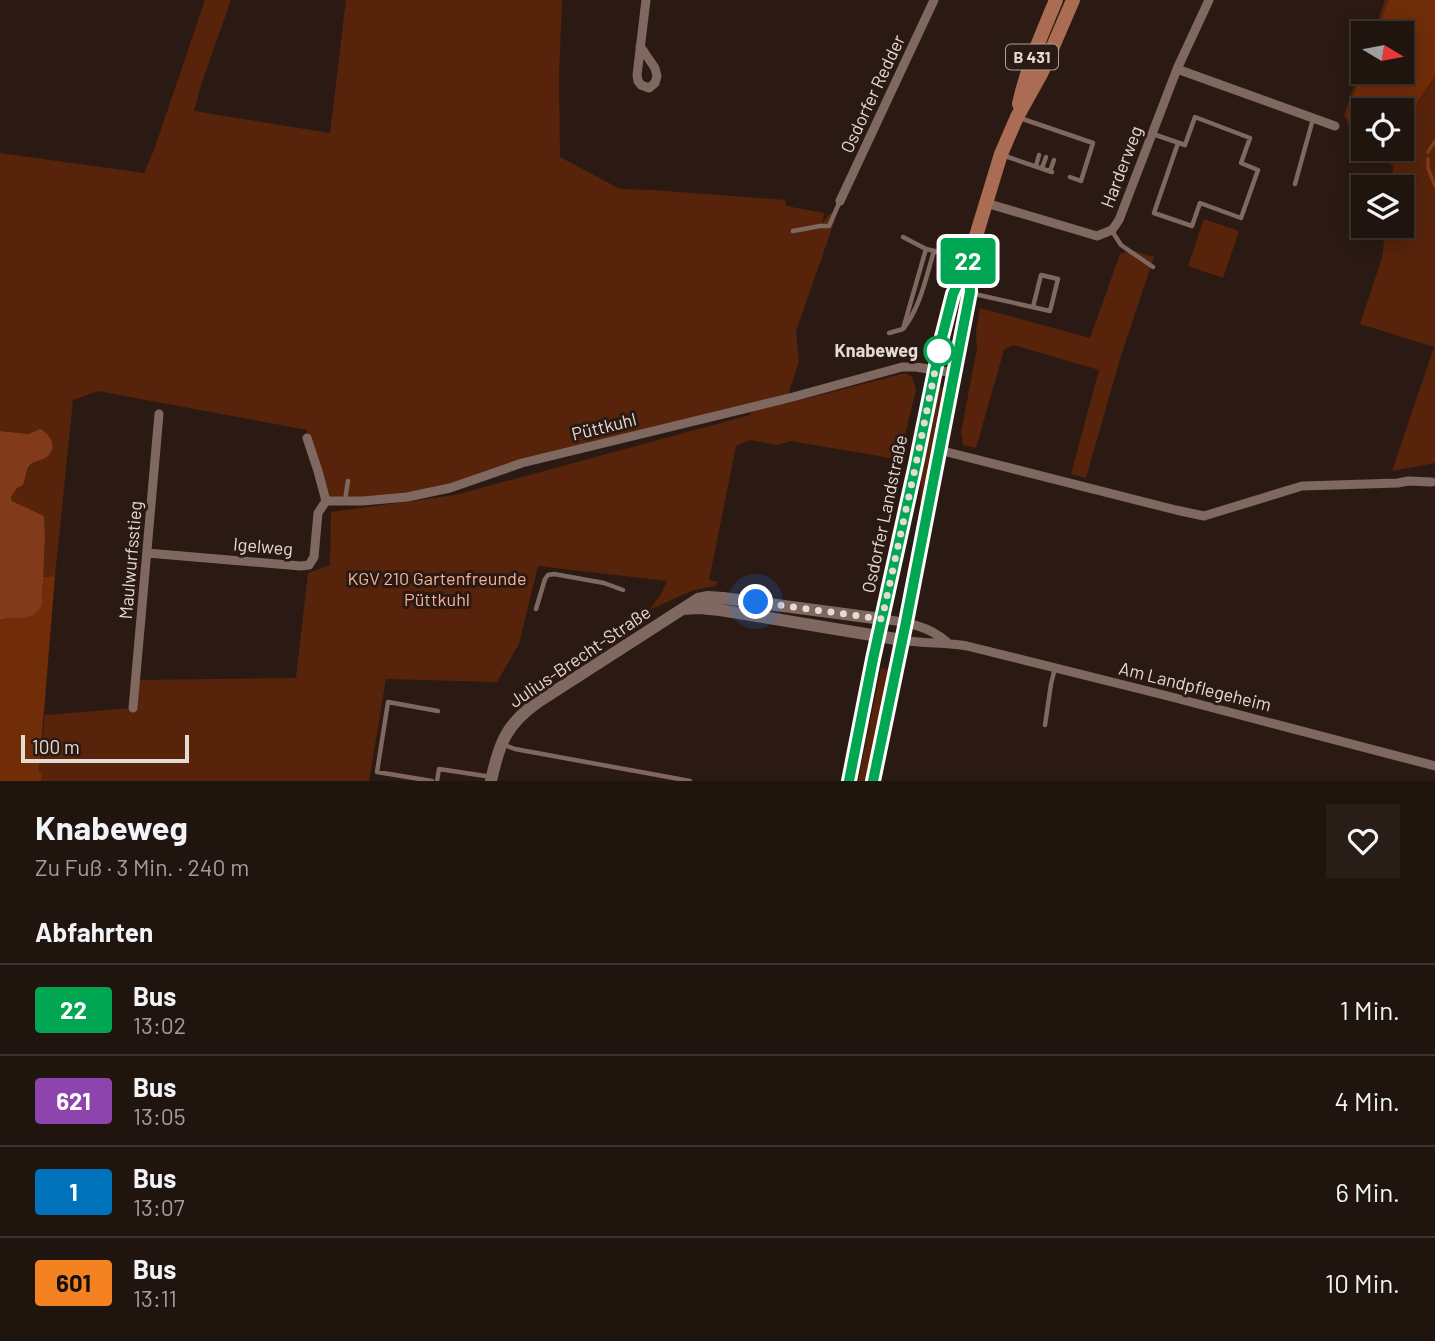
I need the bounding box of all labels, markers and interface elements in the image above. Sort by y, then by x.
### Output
north arrow [1351,21,1414,84]
map controls [1351,21,1414,238]
street label: Osdorfer Redder [835,31,909,156]
road number: B 431 [1006,44,1058,69]
button: locate [1351,98,1414,161]
street label: Harderweg [1095,123,1147,211]
button: layers [1351,175,1414,238]
line badge: 22 [936,238,1000,284]
text: 22 [955,246,981,275]
marker: Knabeweg [924,336,954,366]
place label: Knabeweg [835,339,918,361]
street label: Püttkuhl [569,407,638,445]
street label: Osdorfer Landstraße [857,433,912,595]
street label: Maulwurfsstieg [114,500,146,620]
street label: Igelweg [232,532,294,560]
park label: KGV 210 Gartenfreunde Püttkuhl [348,567,526,610]
your location [738,584,773,619]
street label: Julius-Brecht-Straße [504,601,655,712]
street label: Am Landpflegeheim [1117,656,1274,716]
scale bar [21,732,189,764]
text: 100 m [32,735,80,758]
button: heart [1326,804,1400,878]
text: Knabeweg [35,807,188,847]
text: Zu Fuß · 3 Min. · 240 m [35,853,249,881]
text: Abfahrten [35,916,153,947]
text: Bus [133,980,176,1011]
text: 1 Min. [1340,994,1400,1025]
text: 22 [60,995,87,1024]
text: 13:02 [133,1011,186,1039]
text: Bus [133,1071,176,1102]
text: 4 Min. [1335,1085,1400,1116]
text: 621 [56,1086,91,1115]
text: 13:05 [133,1102,186,1130]
text: Bus [133,1162,176,1193]
text: 6 Min. [1335,1176,1400,1207]
text: 1 [69,1177,78,1206]
text: 13:07 [133,1193,185,1221]
text: Bus [133,1253,176,1284]
text: 10 Min. [1325,1267,1400,1298]
text: 601 [56,1268,91,1297]
text: 13:11 [133,1284,177,1312]

